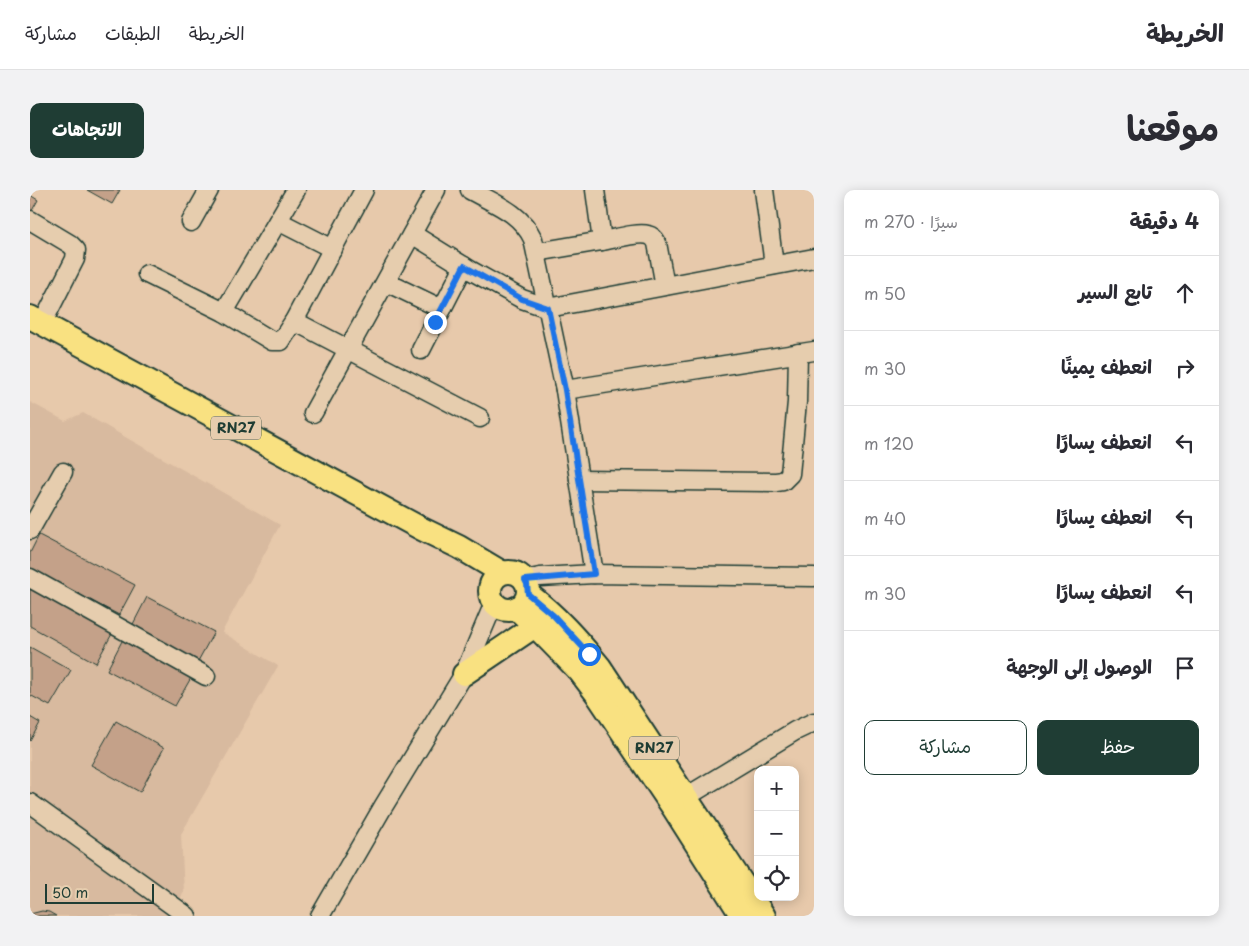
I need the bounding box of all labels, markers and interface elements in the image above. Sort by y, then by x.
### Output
text: الخريطة [1146,14,1224,50]
text: مشاركة [25,19,77,46]
text: الطبقات [105,19,161,46]
text: الخريطة [189,19,245,46]
text: موقعنا [1126,100,1219,153]
button: الاتجاهات [30,103,144,158]
text: 4 دقيقة [1130,204,1199,236]
text: سيرًا · 270 m [864,209,958,233]
text: تابع السير [1078,277,1152,305]
icon: ahead [1171,279,1199,307]
text: 50 m [864,281,906,305]
route end [424,311,447,334]
text: انعطف يمينًا [1061,352,1152,380]
icon: right [1171,354,1199,382]
text: 30 m [864,356,906,380]
road number: RN27 [211,417,261,440]
text: انعطف يسارًا [1056,427,1152,455]
icon: left [1171,429,1199,457]
text: 120 m [864,431,914,455]
text: انعطف يسارًا [1056,502,1152,530]
icon: left [1171,504,1199,532]
text: 40 m [864,506,906,530]
text: انعطف يسارًا [1056,577,1152,605]
icon: left [1171,579,1199,607]
text: 30 m [864,581,906,605]
route start [578,643,601,666]
text: الوصول إلى الوجهة [1006,652,1152,680]
icon: arrive [1171,654,1199,682]
button: مشاركة [864,720,1027,775]
button: حفظ [1037,720,1199,775]
road number: RN27 [629,736,679,760]
map controls [754,766,799,901]
button: + [754,766,799,811]
button: − [754,811,799,856]
button: locate [754,856,799,901]
scale bar [45,881,154,904]
text: 50 m [52,882,88,903]

